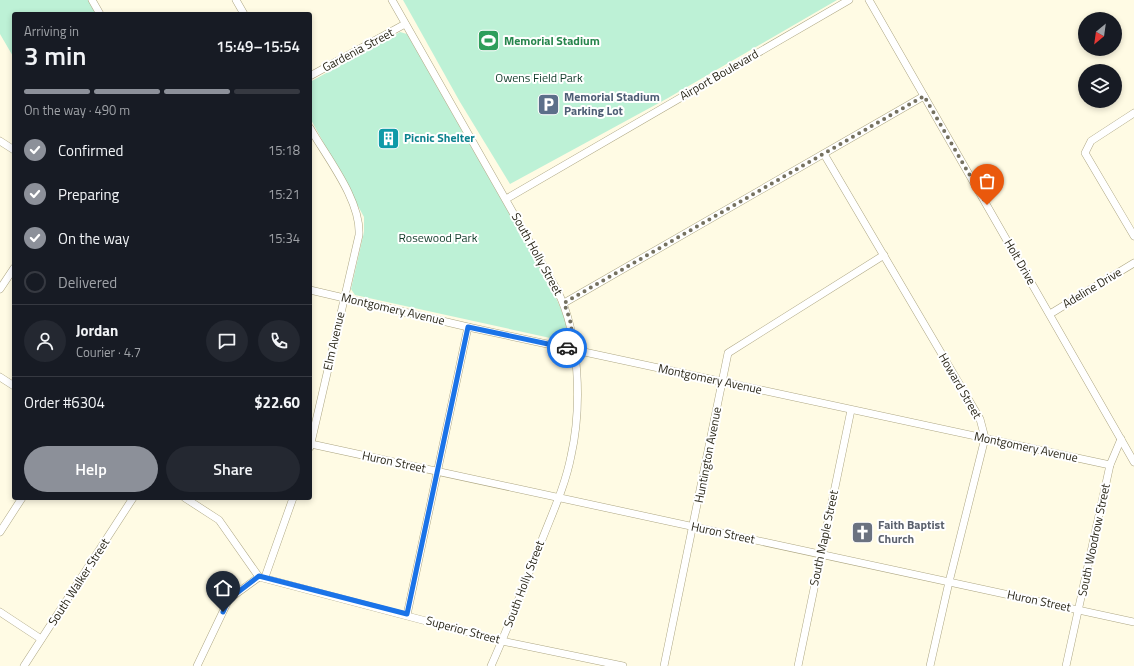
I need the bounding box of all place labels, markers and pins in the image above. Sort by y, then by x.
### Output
sports icon: Memorial Stadium [476,28,502,54]
place label: Memorial Stadium [504,31,600,50]
place label: Memorial Stadium Parking Lot [564,87,660,120]
parking icon: Memorial Stadium Parking Lot [535,91,561,117]
building icon: Picnic Shelter [376,125,402,151]
place label: Picnic Shelter [404,128,475,147]
pin [970,164,1004,205]
place label: Faith Baptist Church [878,515,945,548]
church icon: Faith Baptist Church [849,519,875,545]
pin [206,571,240,612]

